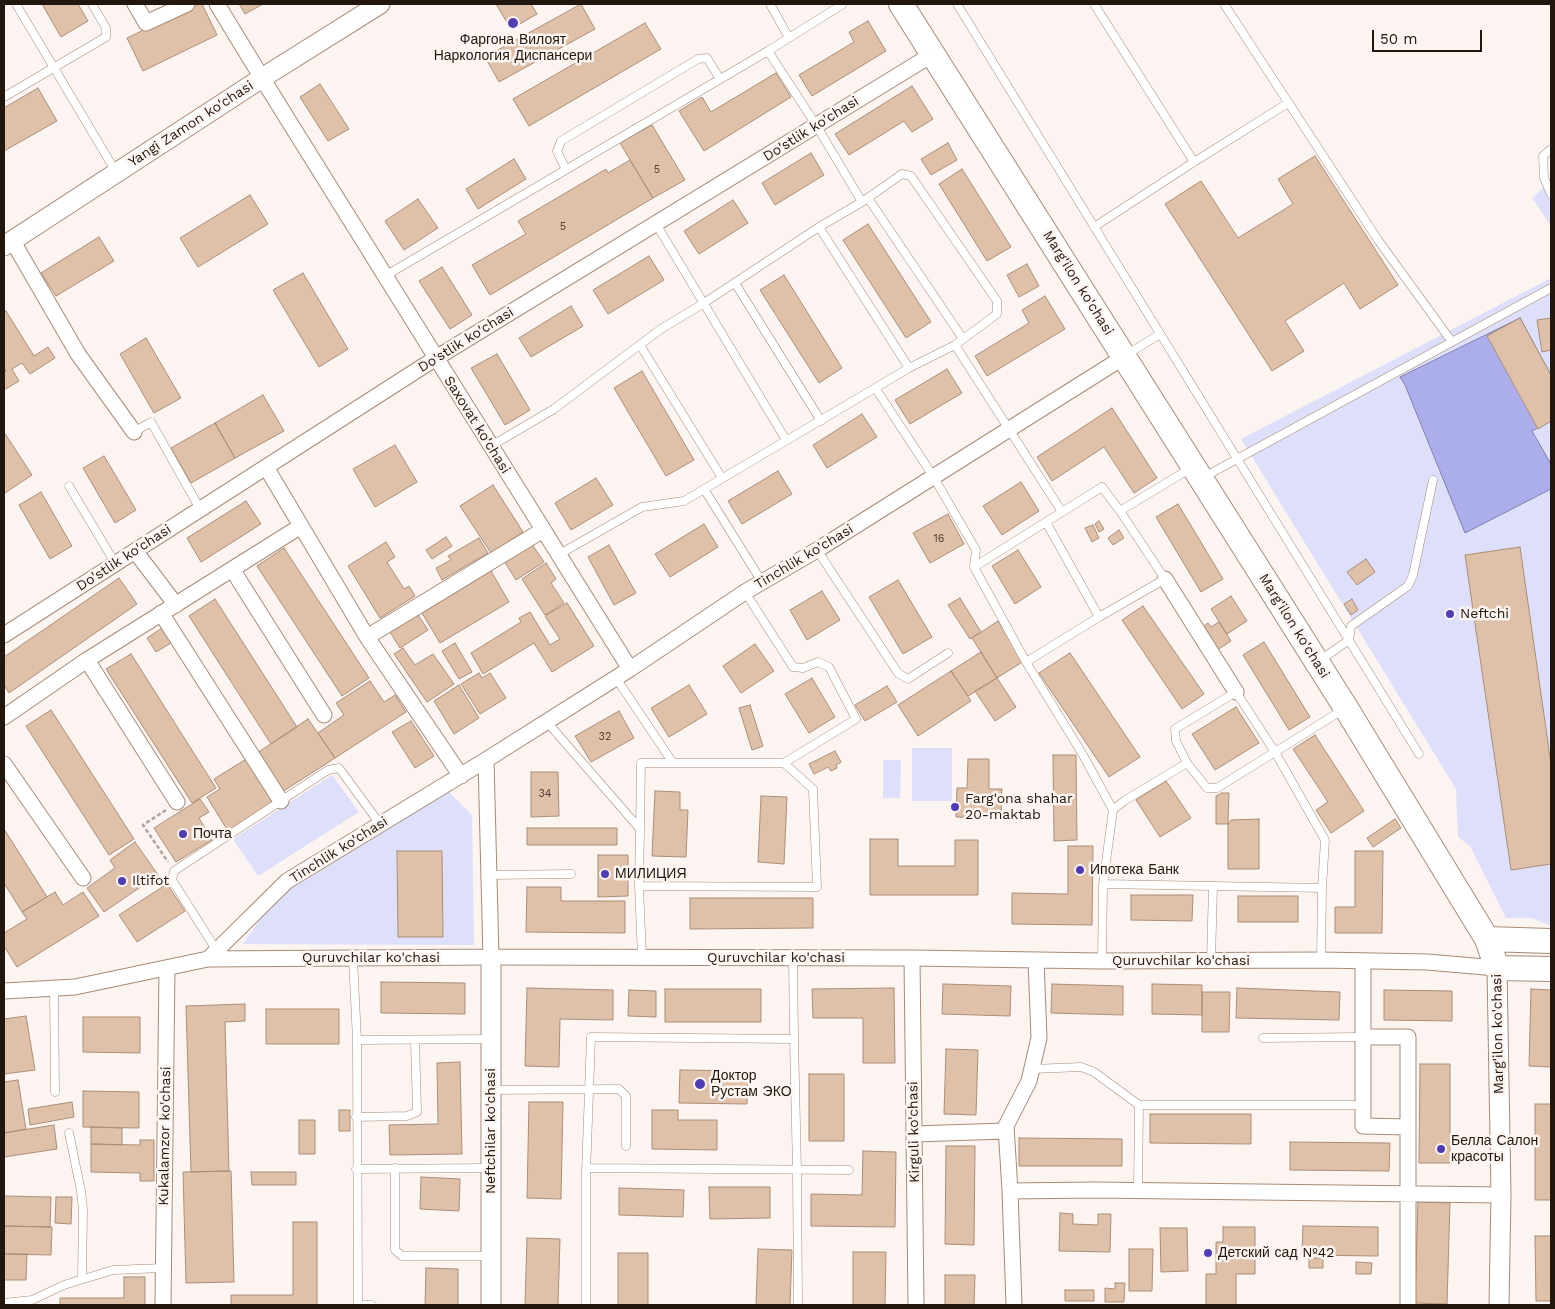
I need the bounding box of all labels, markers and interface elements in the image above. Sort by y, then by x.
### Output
marker: Фаргона Вилоят Наркология Диспансери [506,16,520,30]
scale bar [1375,20,1485,52]
text: 50 m [1380,30,1417,48]
place label: Фаргона Вилоят Наркология Диспансери [434,32,592,64]
street label: Yangi Zamon ko'chasi [125,77,257,171]
street label: Do'stlik ko'chasi [760,93,862,165]
house number: 5 [654,163,660,177]
house number: 5 [560,220,566,234]
street label: Marg'ilon ko'chasi [1039,228,1117,338]
street label: Do'stlik ko'chasi [415,304,517,376]
street label: Saxovat ko'chasi [440,373,514,477]
street label: Do'stlik ko'chasi [73,521,175,595]
street label: Tinchlik ko'chasi [752,521,856,593]
house number: 16 [934,532,944,546]
street label: Marg'ilon ko'chasi [1255,571,1333,681]
place label: Neftchi [1460,606,1509,622]
marker: Neftchi [1444,608,1456,620]
house number: 32 [599,730,611,744]
house number: 34 [538,787,552,801]
place label: Farg'ona shahar 20-maktab [965,791,1073,824]
marker: Farg'ona shahar 20-maktab [949,801,961,813]
street label: Tinchlik ko'chasi [287,813,391,887]
place label: Почта [193,826,232,842]
marker: Почта [177,828,189,840]
place label: Ипотека Банк [1090,862,1179,878]
marker: Ипотека Банк [1074,864,1086,876]
place label: МИЛИЦИЯ [615,866,687,882]
marker: МИЛИЦИЯ [599,868,611,880]
place label: Iltifot [132,873,169,889]
marker: Iltifot [116,875,128,887]
street label: Quruvchilar ko'chasi [302,950,440,966]
street label: Quruvchilar ko'chasi [707,950,845,966]
street label: Quruvchilar ko'chasi [1112,953,1250,969]
street label: Marg'ilon ko'chasi [1489,974,1507,1094]
street label: Kukalamzor ko'chasi [155,1066,175,1206]
street label: Neftchilar ko'chasi [483,1068,499,1194]
place label: Доктор Рустам ЭКО [711,1068,792,1100]
marker: Доктор Рустам ЭКО [693,1077,707,1091]
street label: Kirguli ko'chasi [905,1081,923,1183]
place label: Белла Салон красоты [1451,1133,1538,1166]
marker: Белла Салон красоты [1435,1143,1447,1155]
place label: Детский сад №42 [1218,1245,1334,1261]
marker: Детский сад №42 [1202,1247,1214,1259]

